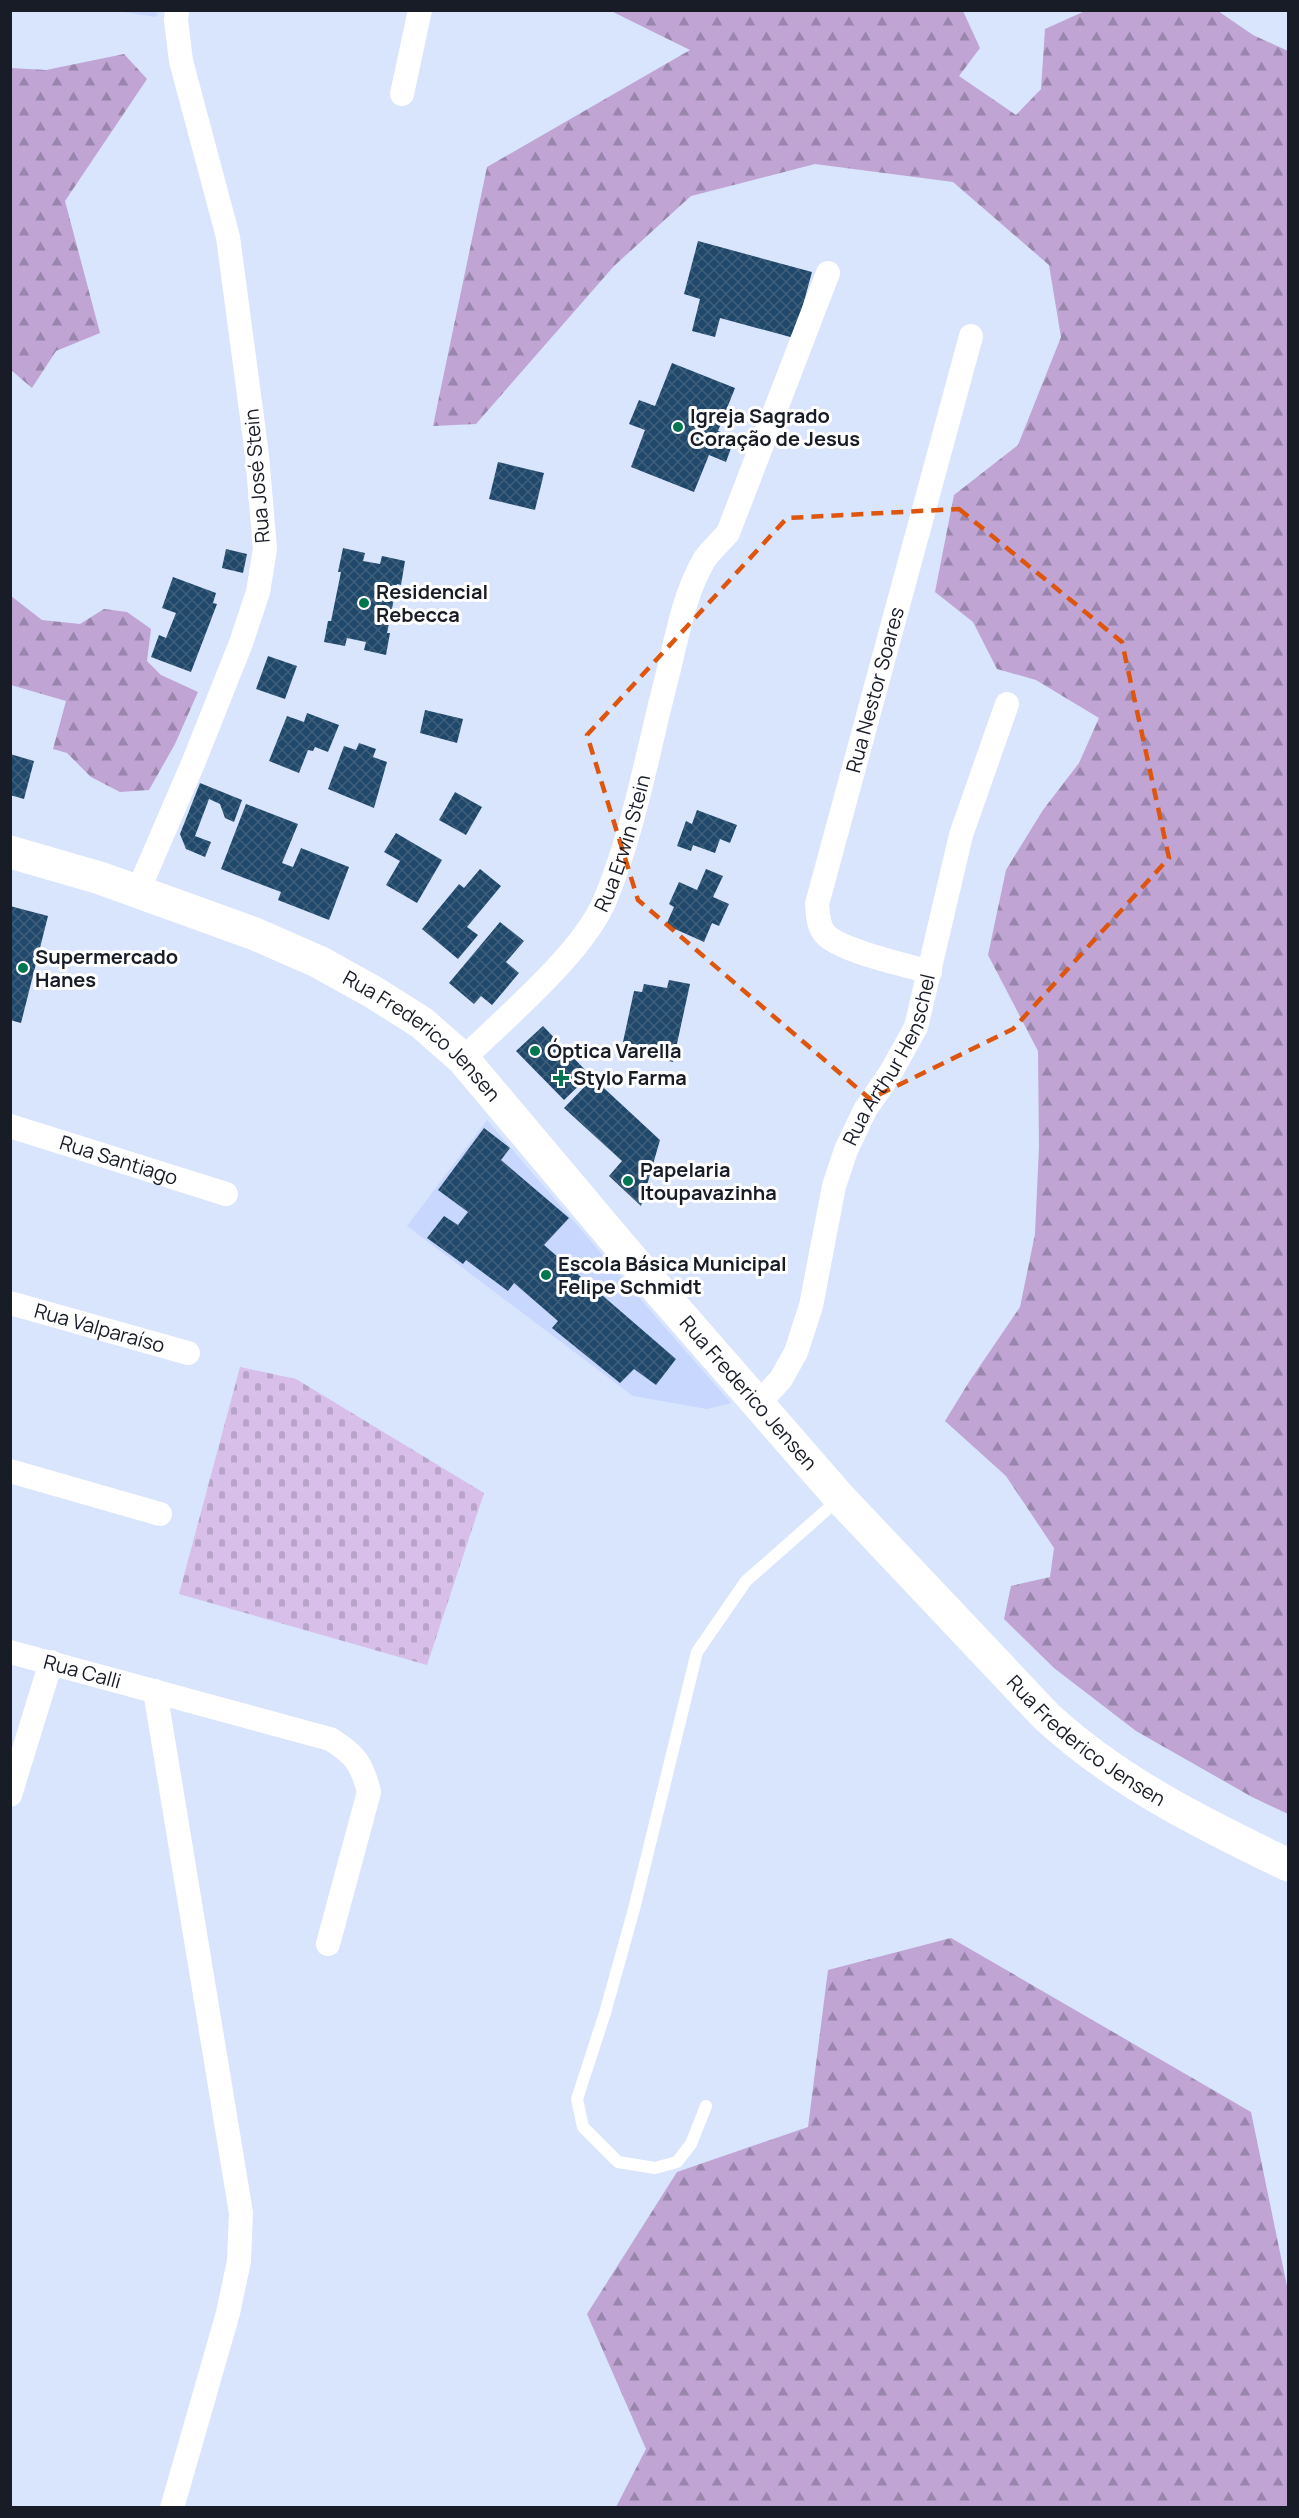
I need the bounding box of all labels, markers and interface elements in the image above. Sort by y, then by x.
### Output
place label: Igreja Sagrado Coração de Jesus [690,402,860,452]
street label: Rua José Stein [237,408,276,544]
marker: Igreja Sagrado Coração de Jesus [671,420,685,434]
place label: Residencial Rebecca [376,578,488,628]
marker: Residencial Rebecca [357,596,371,610]
street label: Rua Nestor Soares [839,604,910,776]
street label: Rua Erwin Stein [588,772,656,916]
place label: Supermercado Hanes [35,943,178,993]
marker: Supermercado Hanes [16,961,30,975]
street label: Rua Frederico Jensen [338,964,507,1107]
street label: Rua Arthur Henschel [836,971,941,1150]
place label: Óptica Varella [547,1037,681,1064]
marker: Óptica Varella [528,1044,542,1058]
place label: Stylo Farma [573,1064,687,1091]
marker: Stylo Farma [554,1071,568,1085]
street label: Rua Santiago [56,1128,182,1191]
place label: Papelaria Itoupavazinha [640,1156,777,1206]
marker: Papelaria Itoupavazinha [621,1174,635,1188]
place label: Escola Básica Municipal Felipe Schmidt [558,1250,787,1300]
marker: Escola Básica Municipal Felipe Schmidt [539,1268,553,1282]
street label: Rua Valparaíso [31,1296,168,1359]
street label: Rua Frederico Jensen [674,1310,824,1476]
street label: Rua Calli [41,1648,124,1695]
street label: Rua Frederico Jensen [1001,1669,1171,1812]

